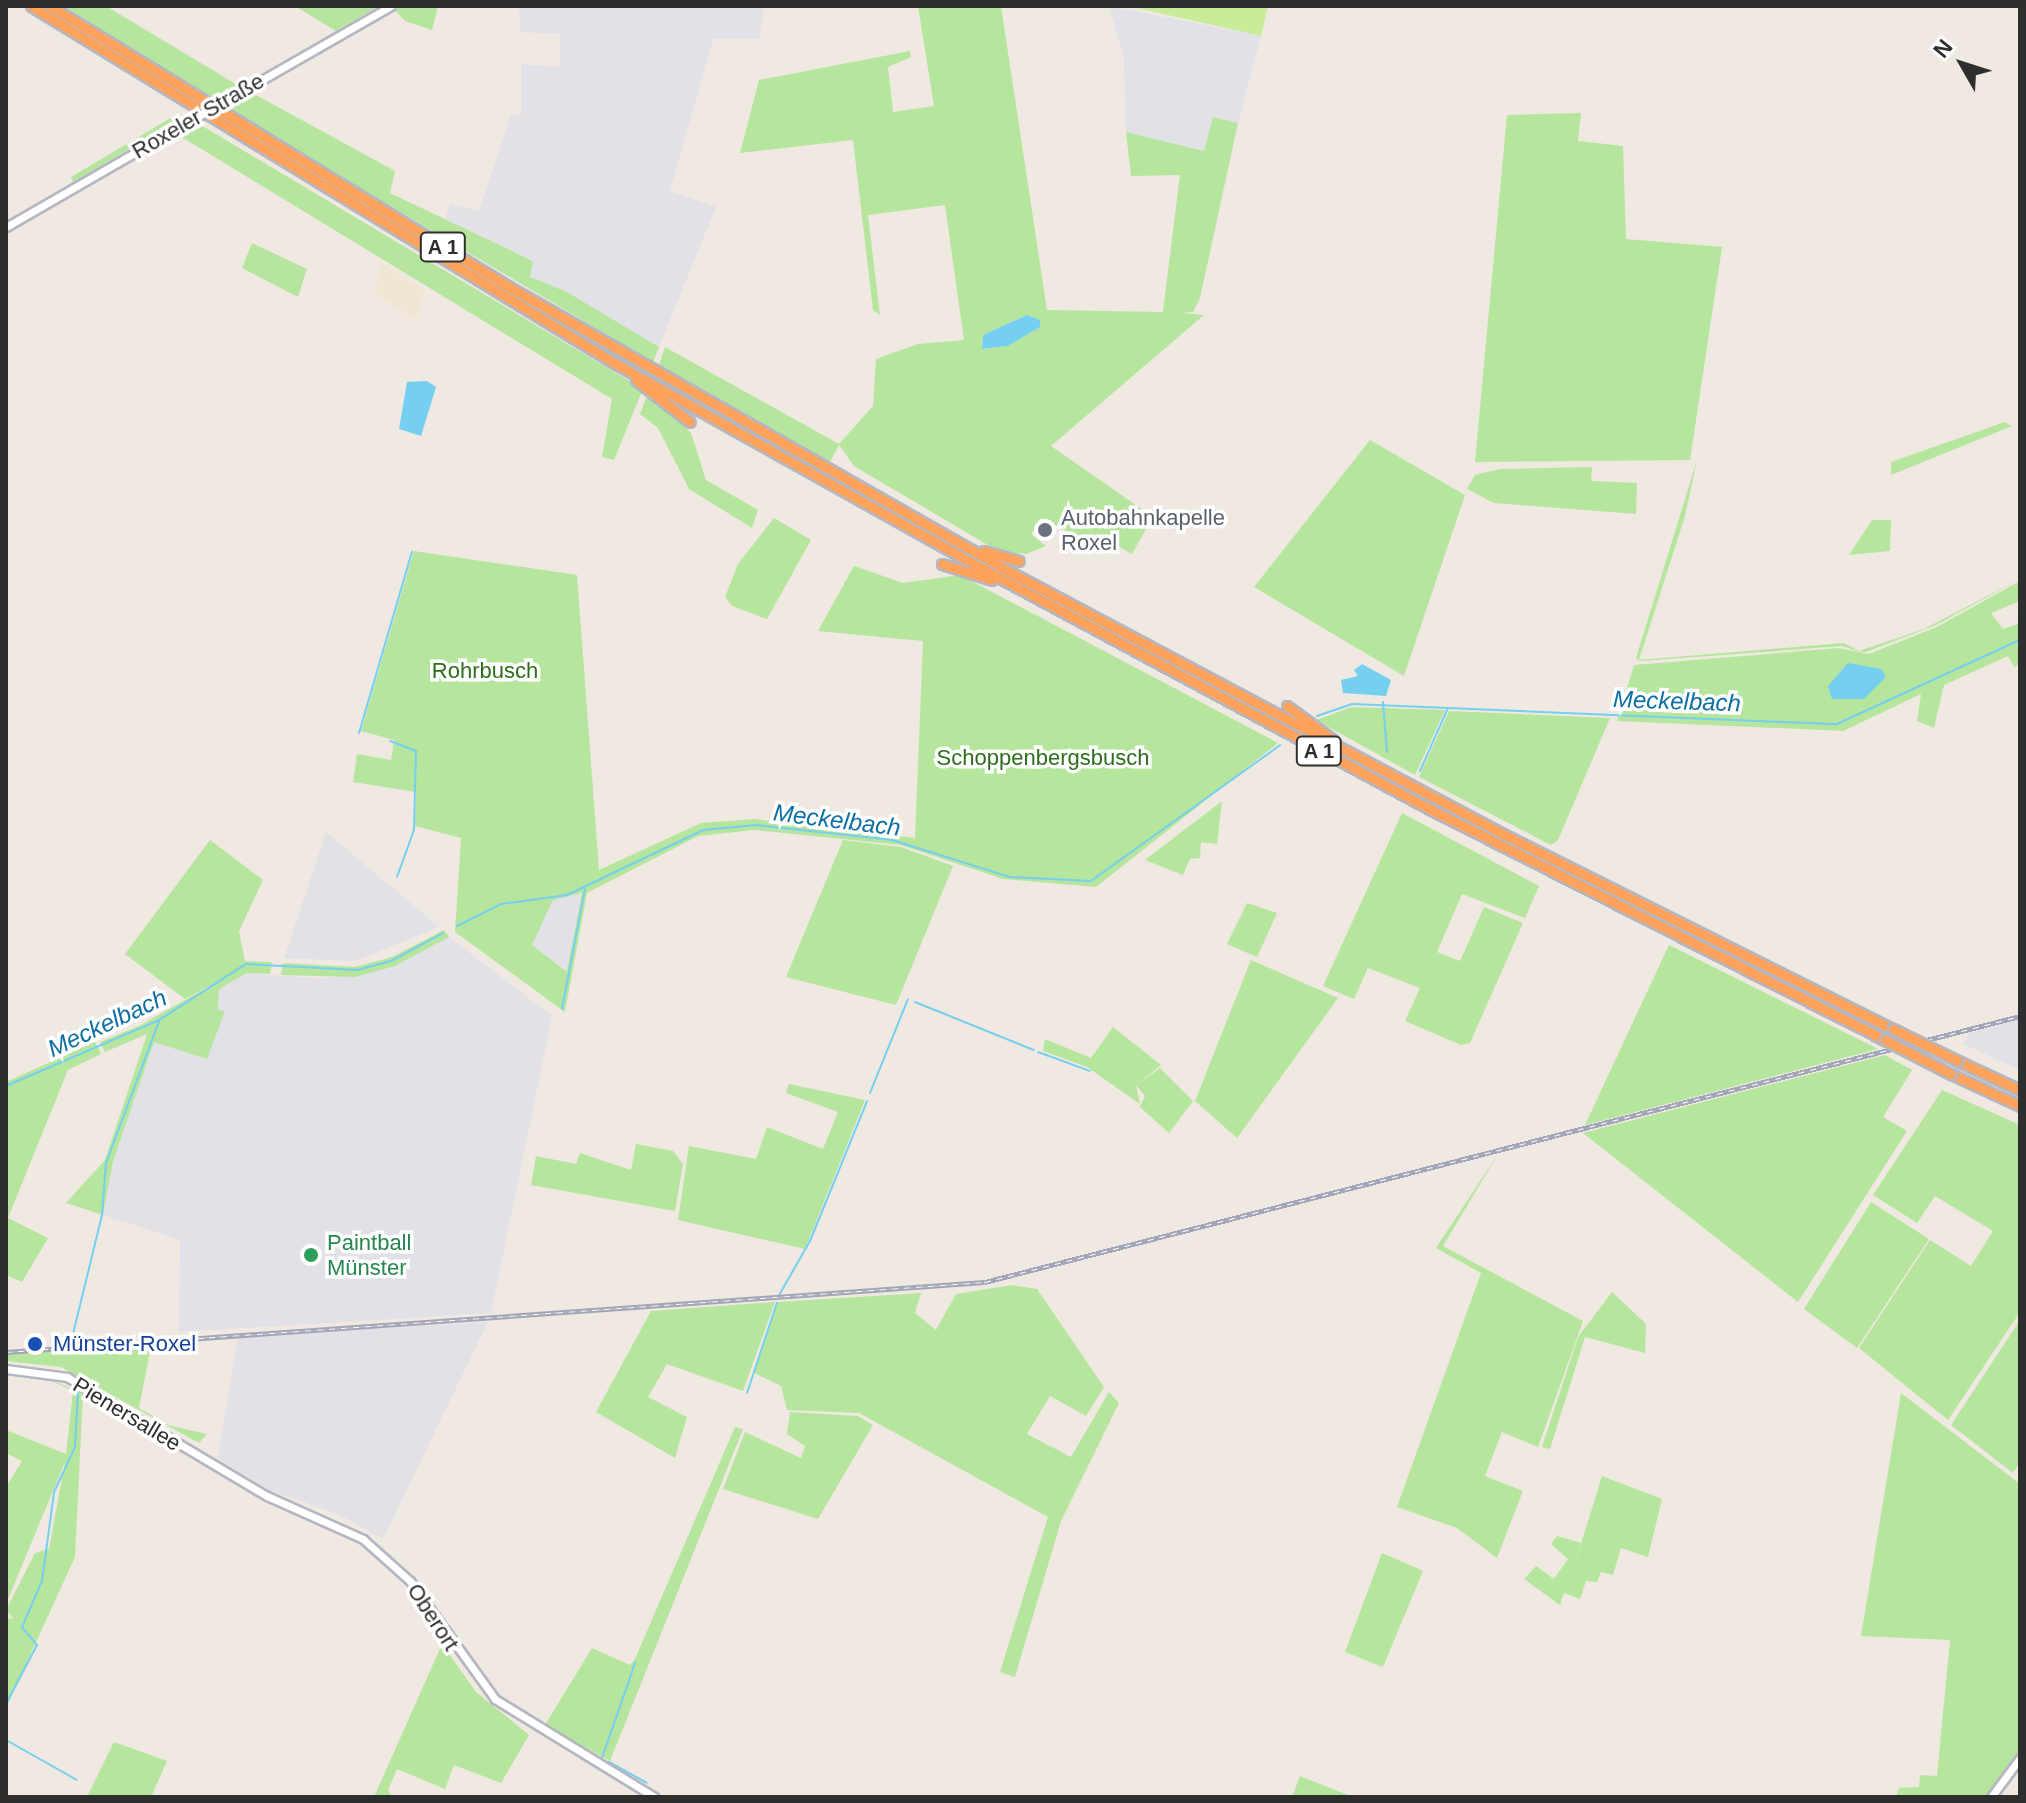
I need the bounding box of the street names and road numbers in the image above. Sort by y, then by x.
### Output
street label: Roxeler Straße [127,68,269,164]
road number: A 1 [419,231,467,263]
road number: A 1 [1295,735,1343,767]
street label: Pienersallee [68,1372,186,1456]
street label: Oberort [402,1579,464,1655]

